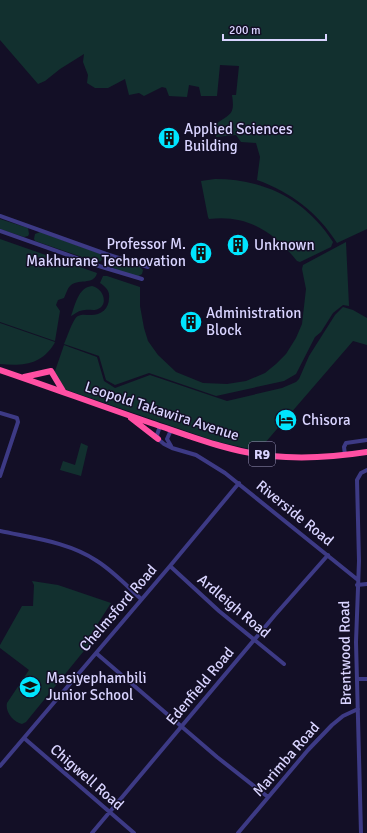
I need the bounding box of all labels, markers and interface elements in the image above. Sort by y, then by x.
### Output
scale bar [223,16,326,42]
text: 200 m [229,23,261,38]
place label: Applied Sciences Building [184,120,293,155]
building icon: Applied Sciences Building [156,125,182,151]
building icon: Unknown [225,232,251,258]
place label: Professor M. Makhurane Technovation [26,235,186,270]
place label: Unknown [254,236,315,254]
building icon: Professor M. Makhurane Technovation [188,240,214,266]
place label: Administration Block [206,304,301,339]
building icon: Administration Block [178,309,204,335]
street label: Leopold Takawira Avenue [83,378,241,444]
hotel icon: Chisora [273,407,299,433]
place label: Chisora [302,411,351,429]
road number: R9 [249,442,275,466]
street label: Riverside Road [253,476,337,550]
street label: Chelmsford Road [75,561,161,655]
street label: Ardleigh Road [194,570,274,642]
street label: Brentwood Road [335,600,355,706]
street label: Edenfield Road [162,643,238,729]
place label: Masiyephambili Junior School [46,669,147,704]
school or university icon: Masiyephambili Junior School [17,674,43,700]
street label: Marimba Road [249,718,323,800]
street label: Chigwell Road [47,740,127,814]

